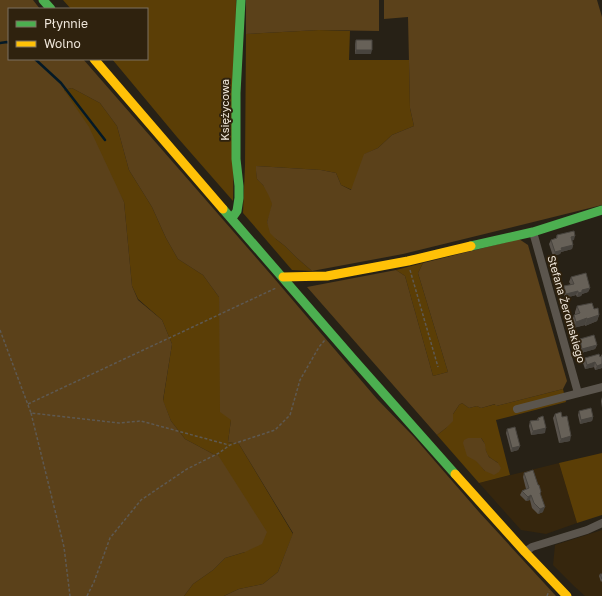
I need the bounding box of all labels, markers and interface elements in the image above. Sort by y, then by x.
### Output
legend [8,8,148,60]
text: Płynnie [44,16,88,31]
text: Wolno [44,36,81,51]
street label: Księżycowa [218,79,231,141]
street label: Stefana Żeromskiego [545,254,589,365]

